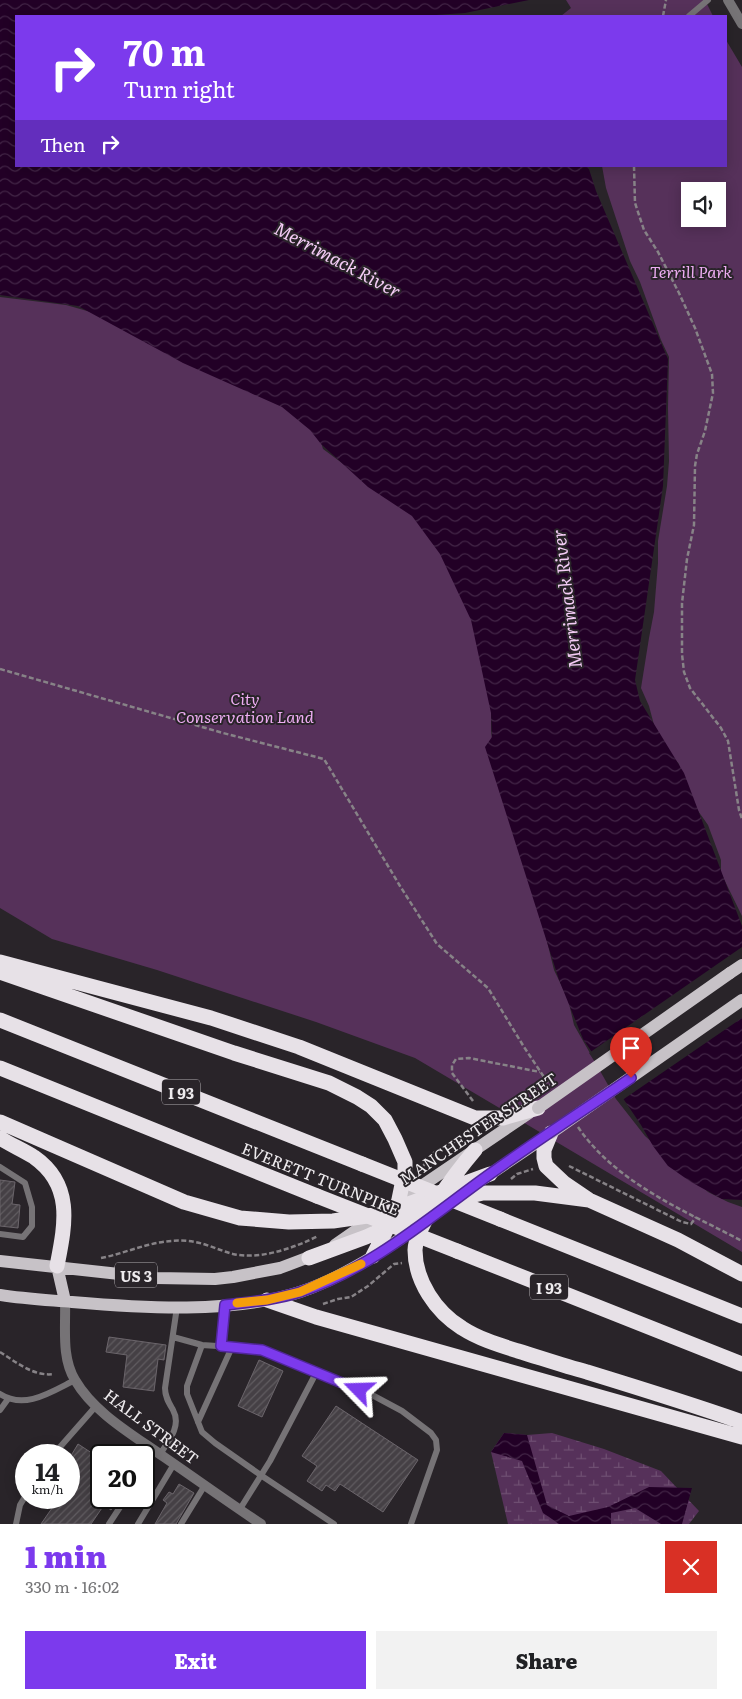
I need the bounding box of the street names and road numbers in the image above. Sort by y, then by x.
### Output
street label: MANCHESTER STREET [394,1066,562,1190]
road number: I 93 [162,1080,200,1104]
street label: EVERETT TURNPIKE [238,1135,404,1221]
road number: US 3 [115,1262,157,1288]
road number: I 93 [530,1274,568,1300]
street label: HALL STREET [100,1382,205,1470]

